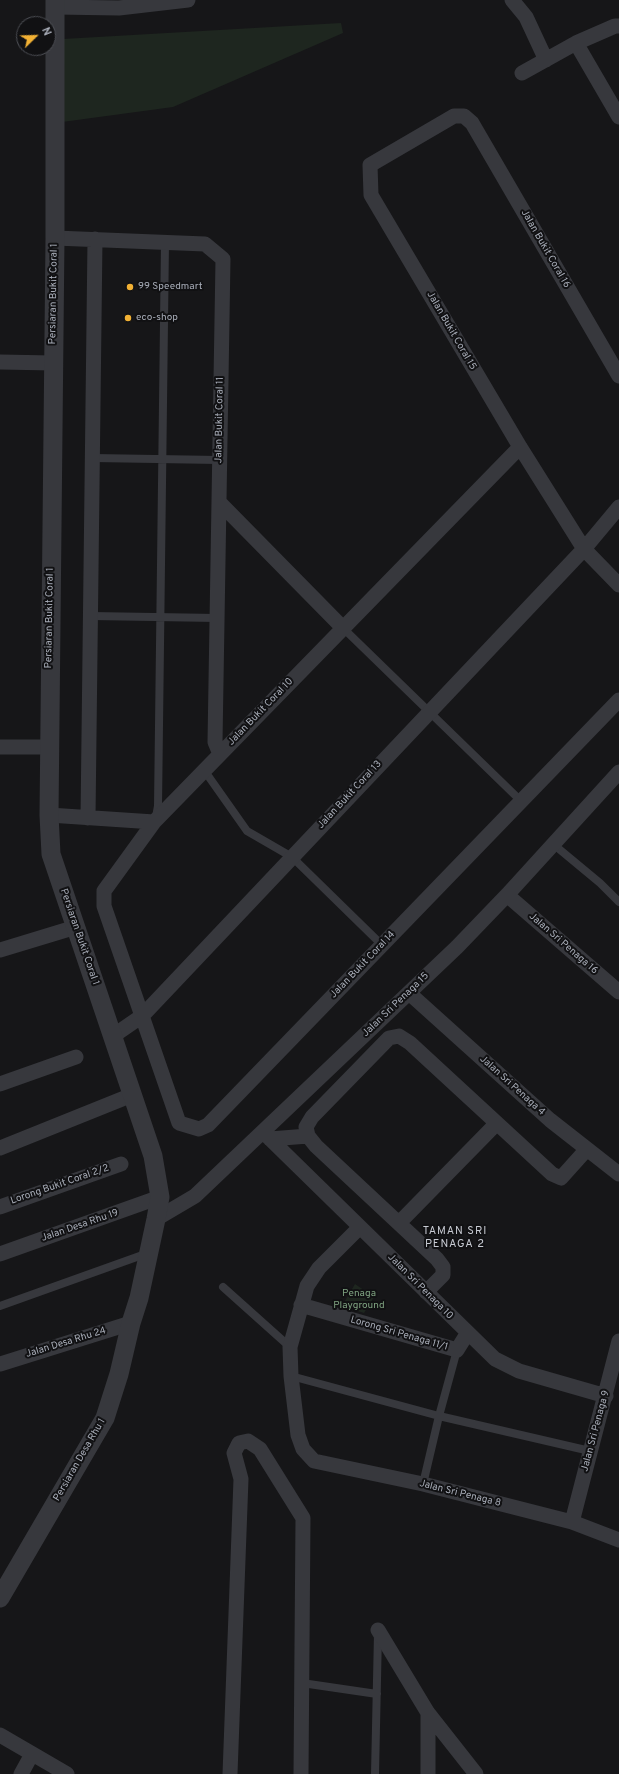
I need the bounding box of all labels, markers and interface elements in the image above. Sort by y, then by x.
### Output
north arrow [16,16,56,56]
text: N [38,25,54,38]
street label: Jalan Bukit Coral 16 [518,208,572,290]
street label: Persiaran Bukit Coral 1 [47,243,61,345]
place label: 99 Speedmart [138,281,203,293]
marker: 99 Speedmart [125,282,135,292]
street label: Jalan Bukit Coral 15 [424,290,478,372]
place label: eco-shop [136,312,178,324]
marker: eco-shop [123,313,133,323]
street label: Jalan Bukit Coral 11 [213,377,227,463]
street label: Persiaran Bukit Coral 1 [43,567,57,669]
street label: Jalan Bukit Coral 10 [226,676,296,748]
street label: Jalan Bukit Coral 13 [315,759,385,831]
street label: Persiaran Bukit Coral 1 [57,887,101,987]
street label: Jalan Sri Penaga 16 [526,911,600,977]
street label: Jalan Bukit Coral 14 [328,929,398,1001]
street label: Jalan Sri Penaga 15 [360,970,432,1040]
street label: Jalan Sri Penaga 4 [477,1053,547,1119]
street label: Lorong Bukit Coral 2/2 [9,1163,111,1207]
street label: Jalan Desa Rhu 19 [40,1207,120,1245]
district label: TAMAN SRI PENAGA 2 [423,1225,487,1251]
street label: Jalan Sri Penaga 10 [385,1252,455,1322]
park label: Penaga Playground [333,1288,385,1312]
street label: Lorong Sri Penaga 11/1 [349,1314,449,1354]
street label: Jalan Desa Rhu 24 [24,1325,108,1361]
street label: Jalan Sri Penaga 9 [579,1389,613,1473]
street label: Persiaran Desa Rhu 1 [51,1417,109,1503]
street label: Jalan Sri Penaga 8 [418,1478,502,1510]

